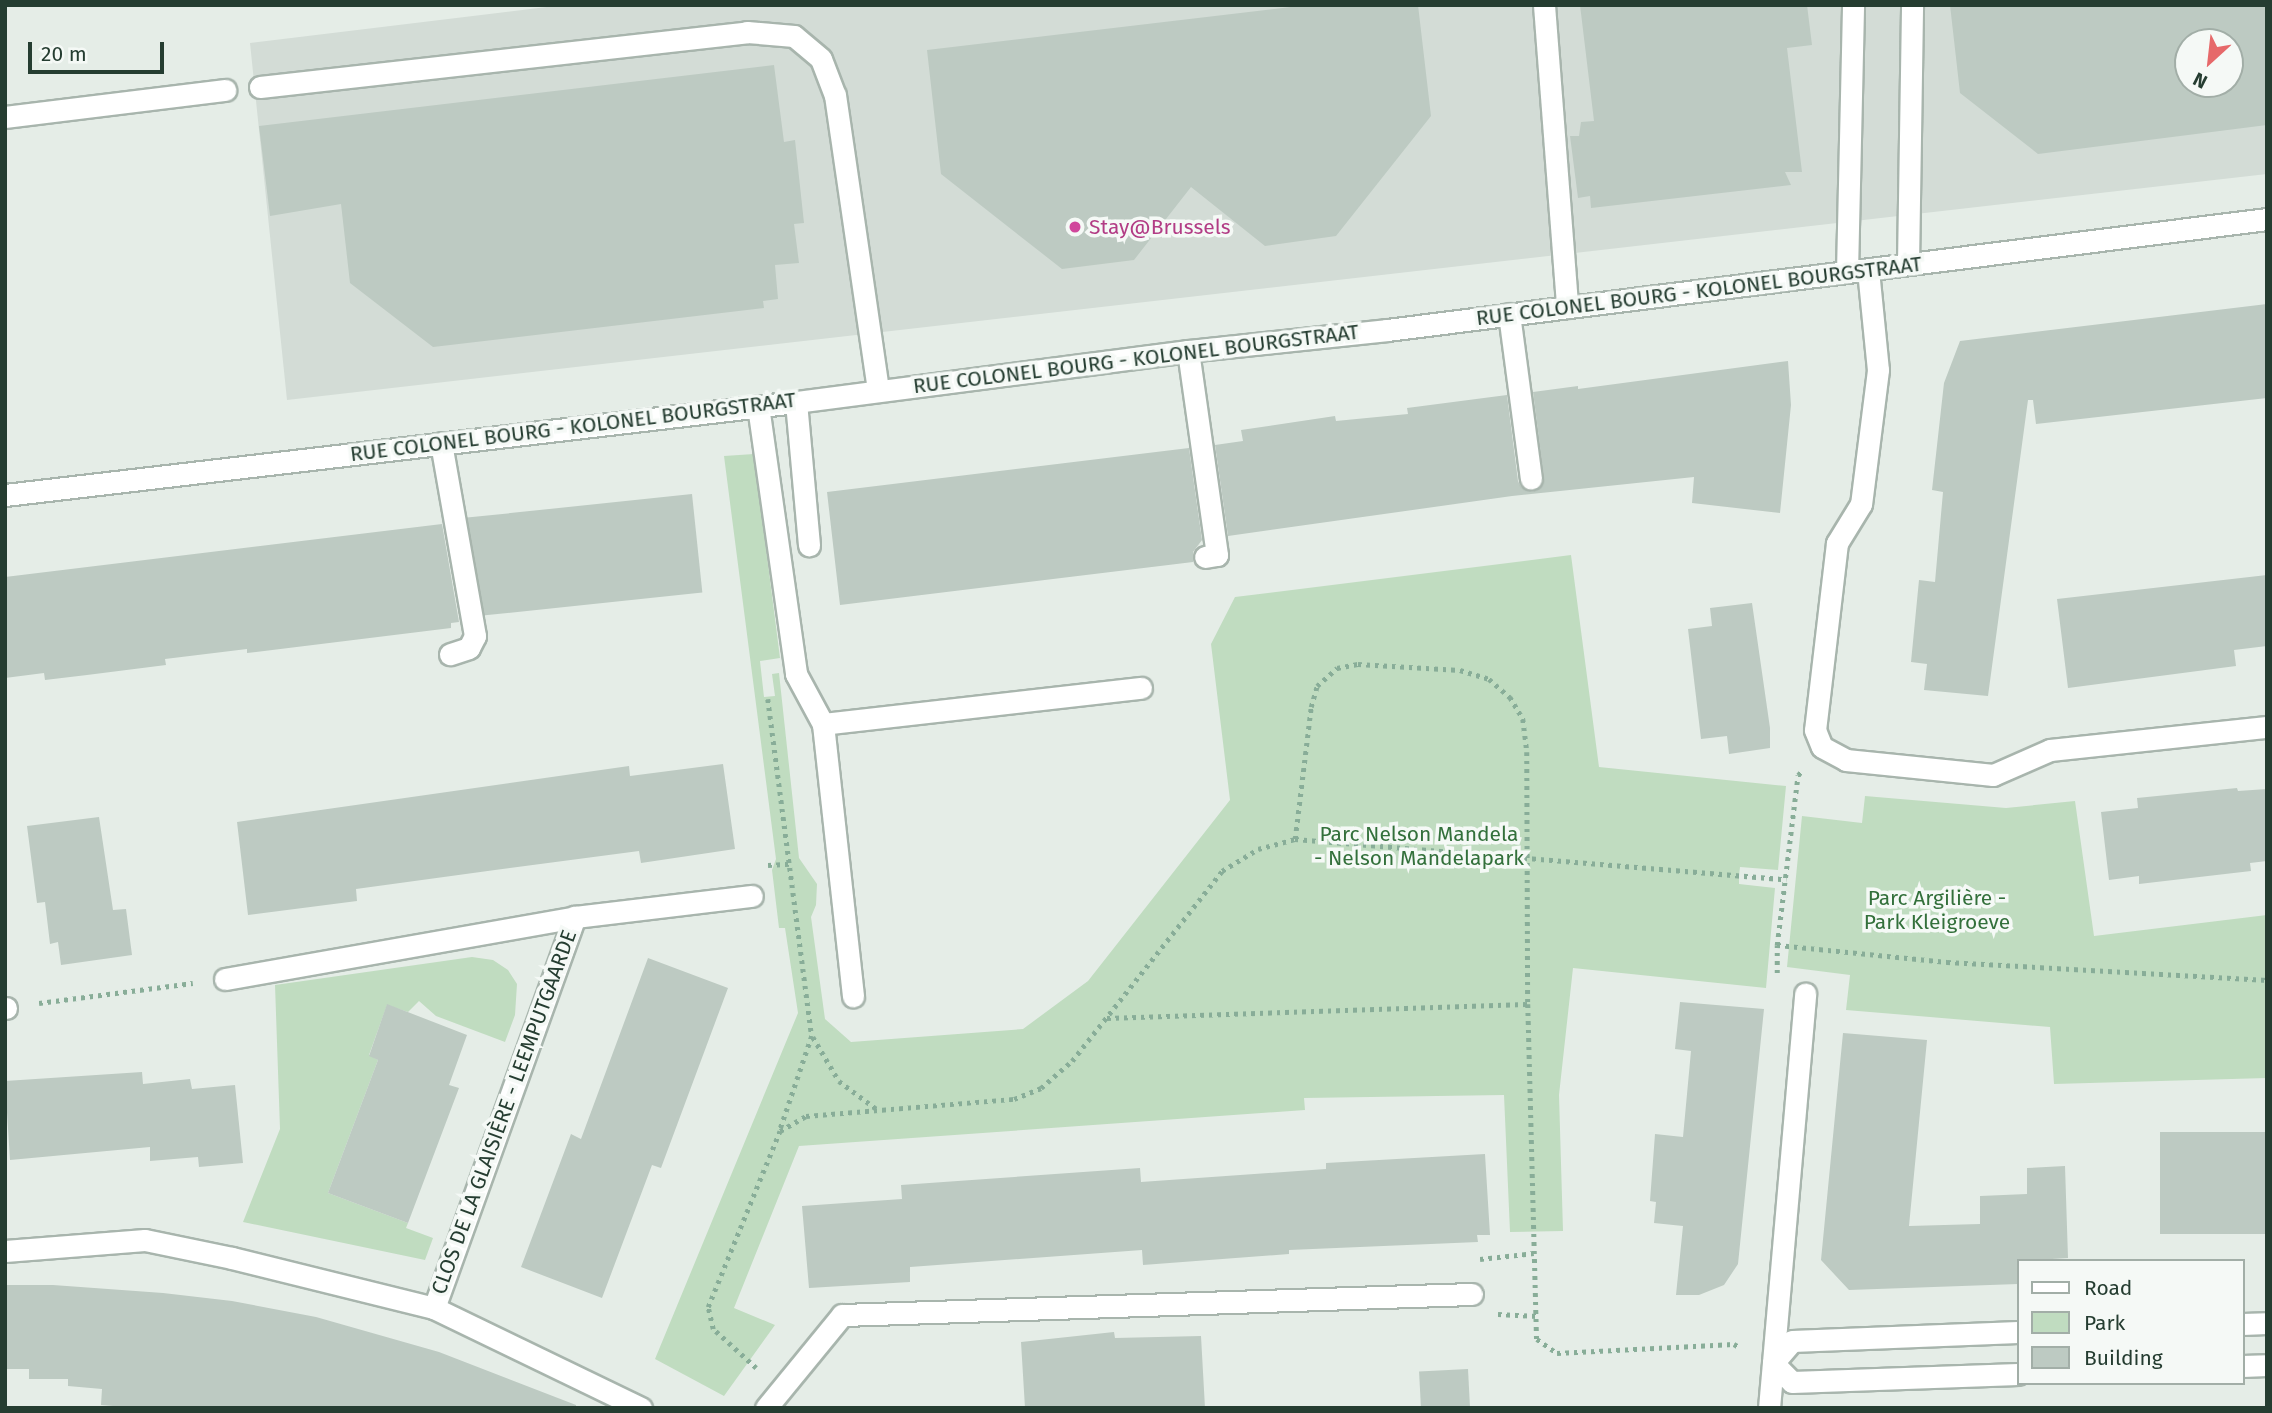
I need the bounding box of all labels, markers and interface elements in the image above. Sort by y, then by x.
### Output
scale bar [32,28,168,72]
north arrow [2174,28,2244,98]
text: 20 m [41,41,87,67]
text: N [2189,67,2211,93]
place label: Stay@Brussels [1089,214,1231,240]
marker: Stay@Brussels [1067,219,1083,235]
street label: RUE COLONEL BOURG - KOLONEL BOURGSTRAAT [1475,251,1923,331]
street label: RUE COLONEL BOURG - KOLONEL BOURGSTRAAT [912,319,1360,399]
street label: RUE COLONEL BOURG - KOLONEL BOURGSTRAAT [349,387,797,467]
park label: Parc Nelson Mandela - Nelson Mandelapark [1314,821,1524,871]
park label: Parc Argilière - Park Kleigroeve [1864,885,2010,935]
street label: CLOS DE LA GLAISIÈRE - LEEMPUTGAARDE [426,926,582,1298]
legend [2016,1259,2244,1385]
text: Road [2084,1275,2132,1301]
text: Park [2084,1310,2125,1336]
text: Building [2084,1345,2163,1371]

